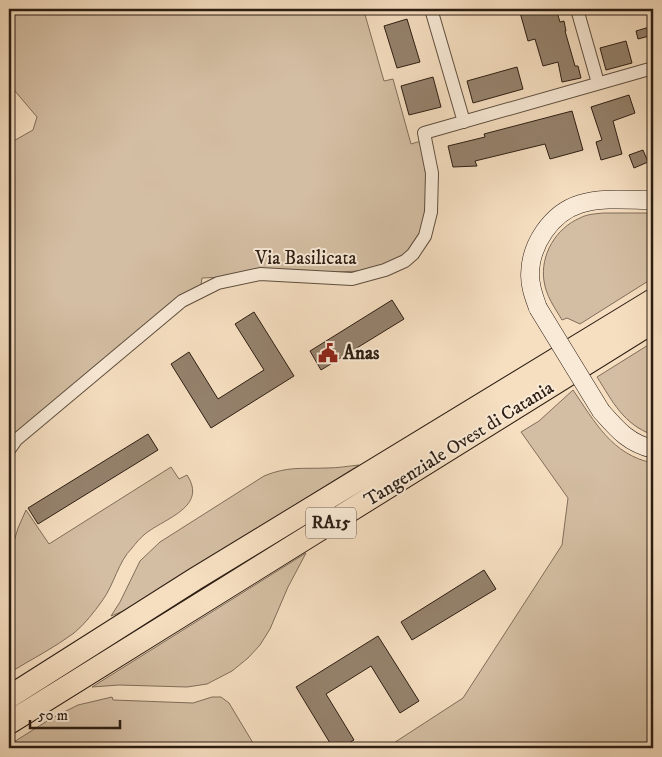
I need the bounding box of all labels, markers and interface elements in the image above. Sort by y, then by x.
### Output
street label: Via Basilicata [254,247,357,270]
public building icon: Anas [317,342,339,364]
place label: Anas [342,342,380,365]
street label: Tangenziale Ovest di Catania [360,376,558,512]
road number: RA15 [306,508,356,538]
scale bar [30,697,120,729]
text: 50 m [38,706,68,725]

